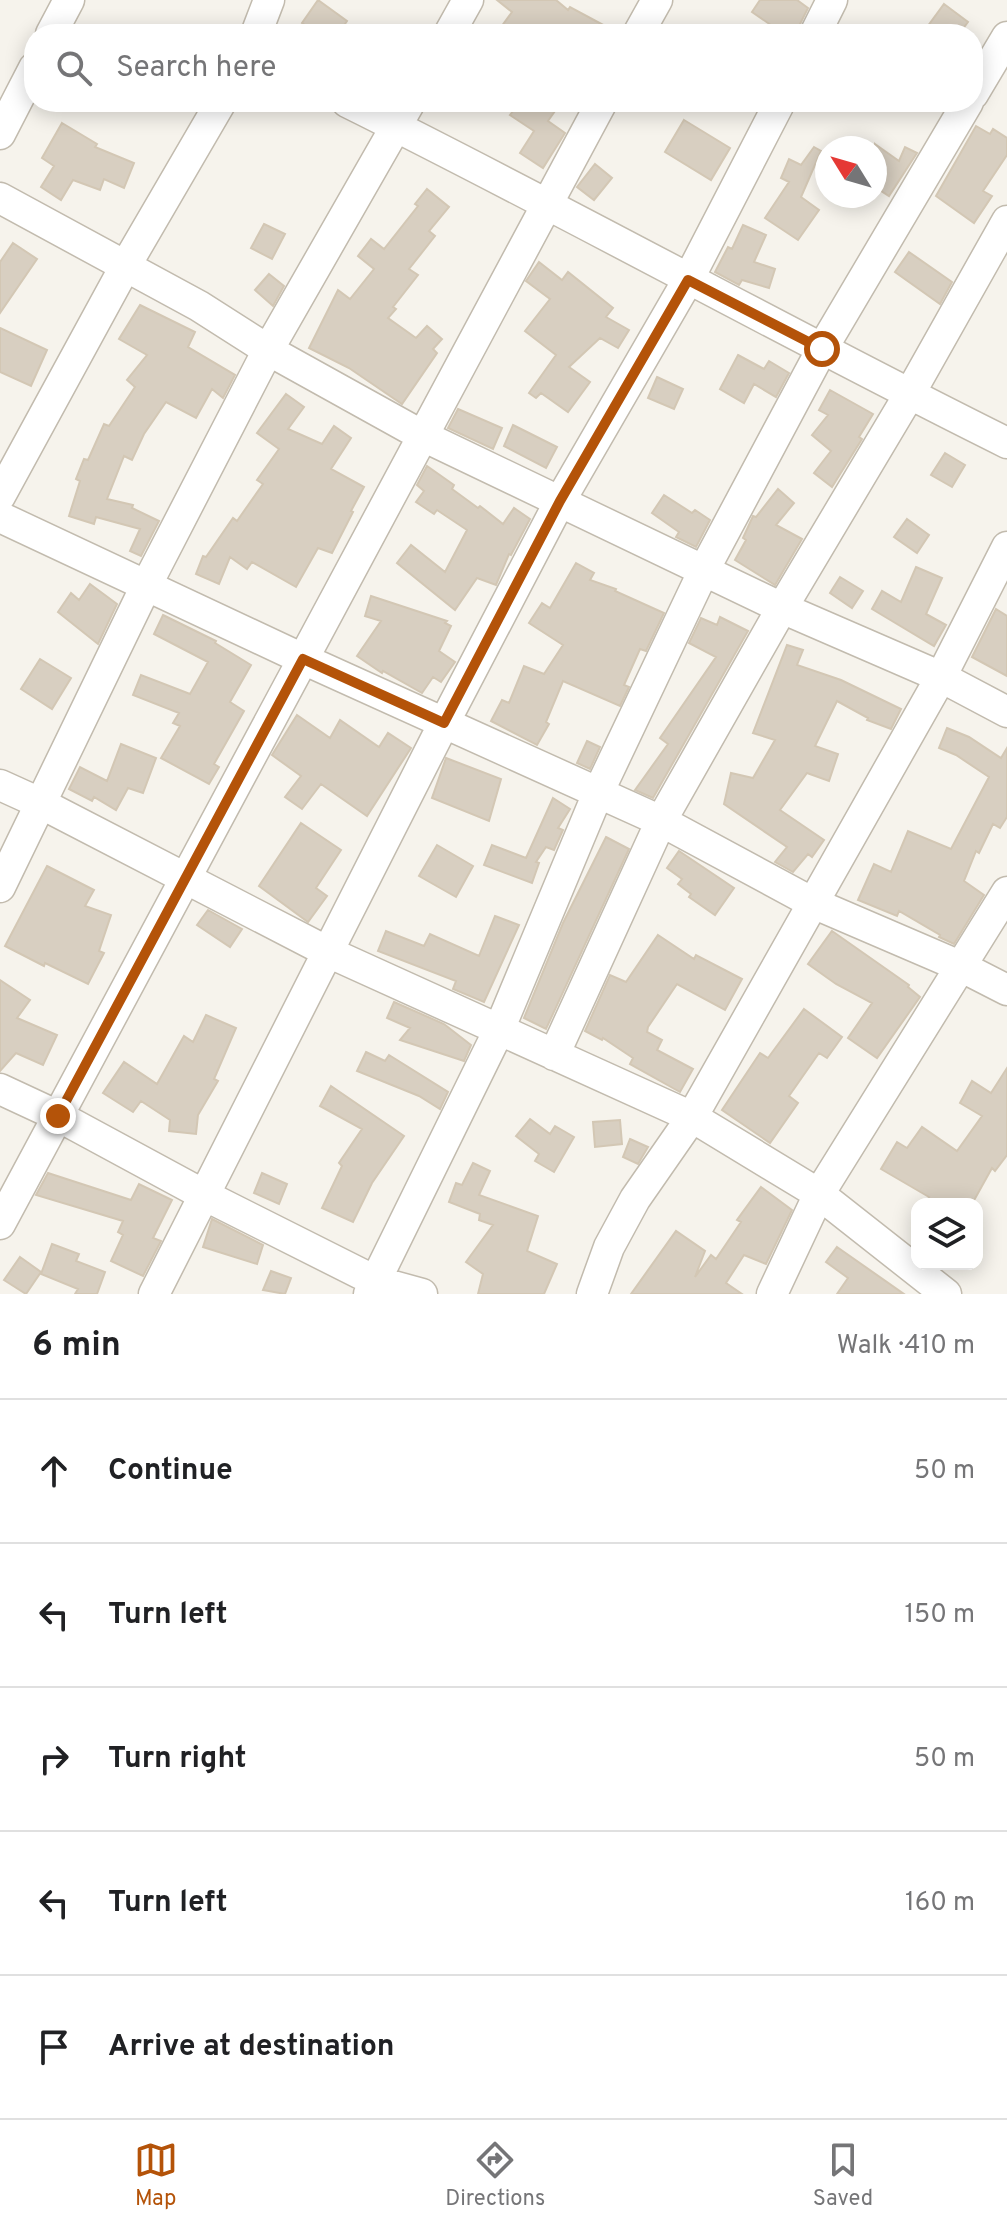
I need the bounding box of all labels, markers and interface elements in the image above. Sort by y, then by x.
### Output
search box [24,24,983,112]
icon: search [52,46,96,90]
text: Search here [116,50,276,87]
north arrow [815,136,887,208]
route start [804,331,840,367]
route end [40,1098,76,1134]
map controls [911,1198,983,1270]
button: layers [911,1198,983,1270]
text: 6 min [32,1325,121,1368]
text: Walk · 410 m [837,1330,975,1363]
icon: ahead [32,1449,76,1493]
text: Continue [108,1453,233,1490]
text: 50 m [914,1455,975,1488]
icon: left [32,1593,76,1637]
text: Turn left [108,1597,228,1634]
text: 150 m [904,1599,975,1632]
icon: right [32,1737,76,1781]
text: Turn right [108,1741,246,1778]
text: 50 m [914,1743,975,1776]
icon: left [32,1881,76,1925]
text: Turn left [108,1885,228,1922]
text: 160 m [905,1887,975,1920]
icon: arrive [32,2025,76,2069]
text: Arrive at destination [108,2029,394,2066]
tab: Map [134,2138,178,2213]
tab: Directions [445,2138,545,2213]
tab: Saved [813,2138,873,2213]

